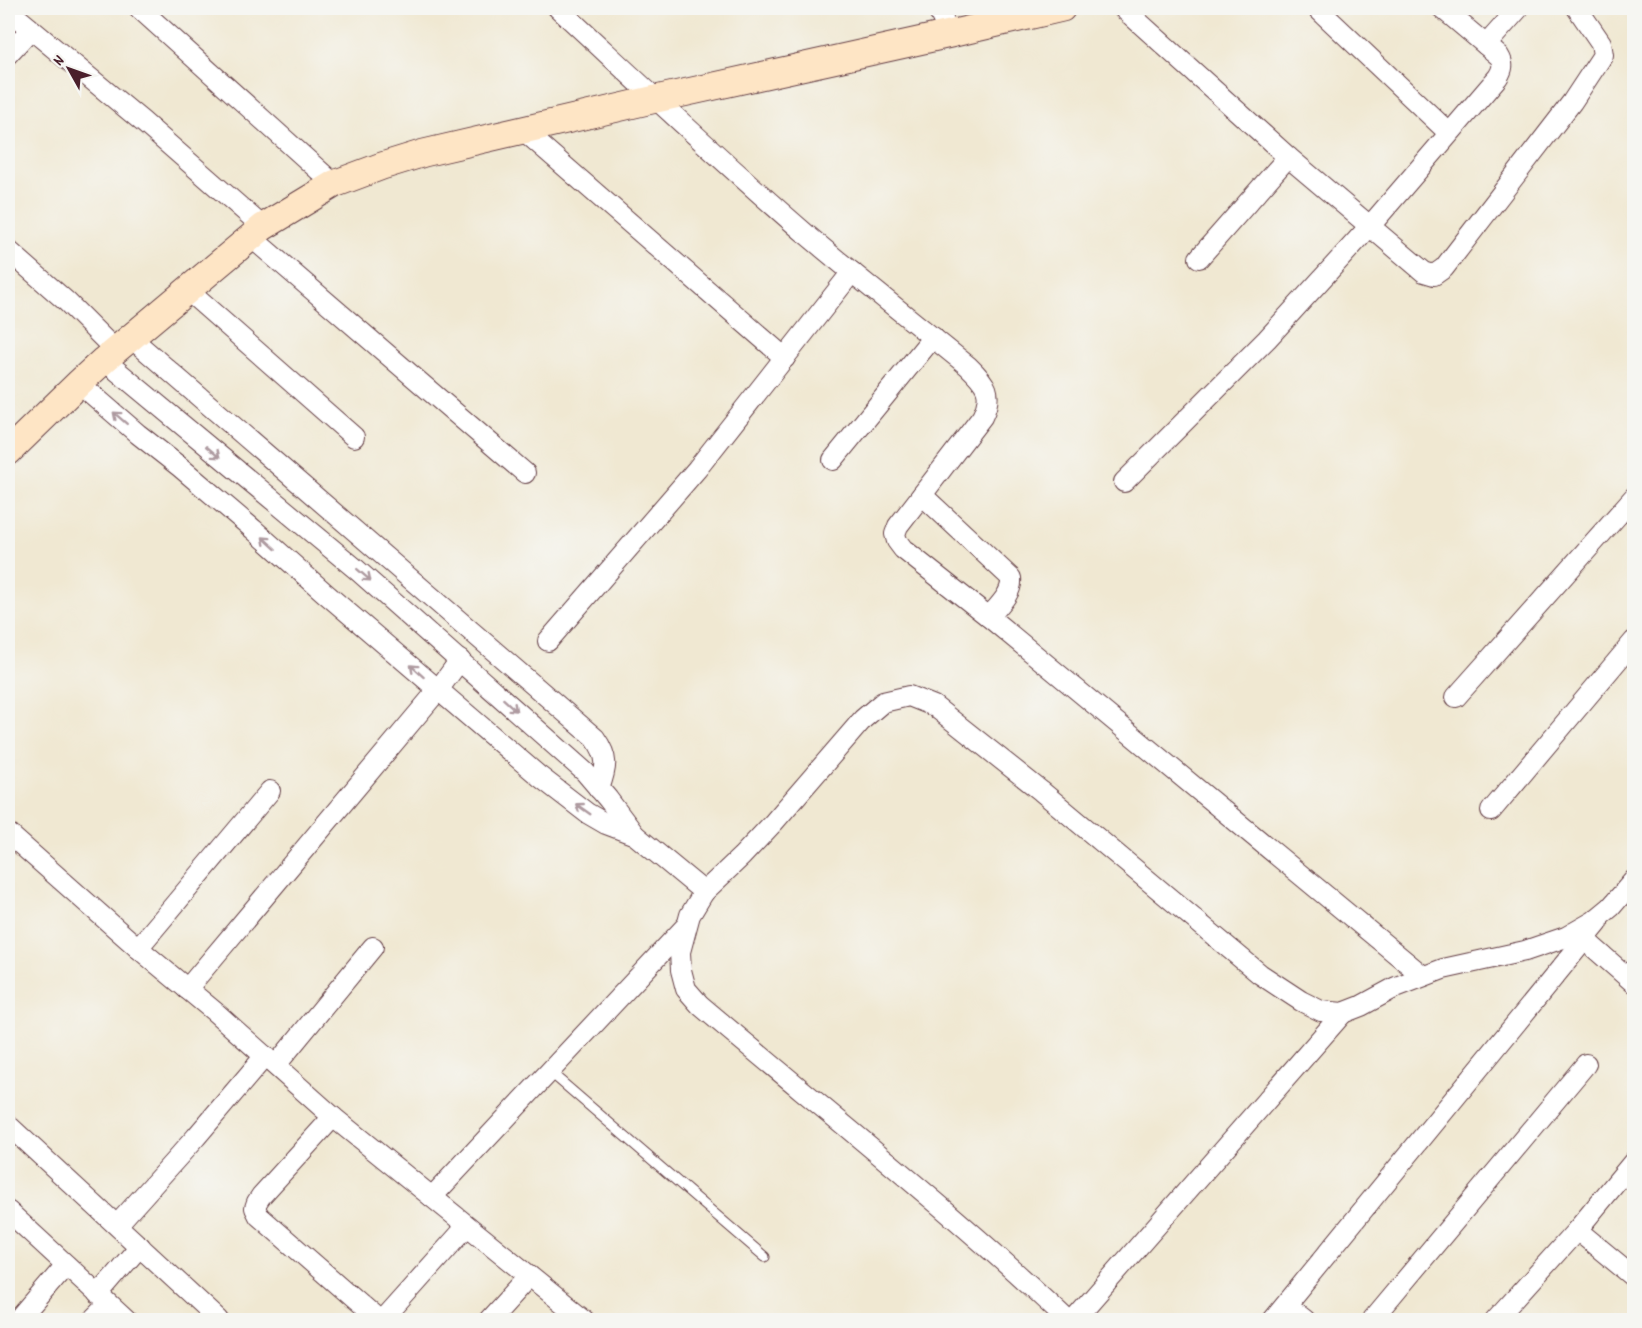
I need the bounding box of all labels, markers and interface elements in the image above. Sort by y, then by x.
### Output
north arrow [39,39,99,99]
text: N [48,50,71,71]
one-way arrow [112,412,128,425]
one-way arrow [205,445,221,458]
one-way arrow [262,537,278,551]
one-way arrow [355,568,371,582]
one-way arrow [409,664,424,678]
one-way arrow [502,698,517,712]
one-way arrow [575,803,591,815]

